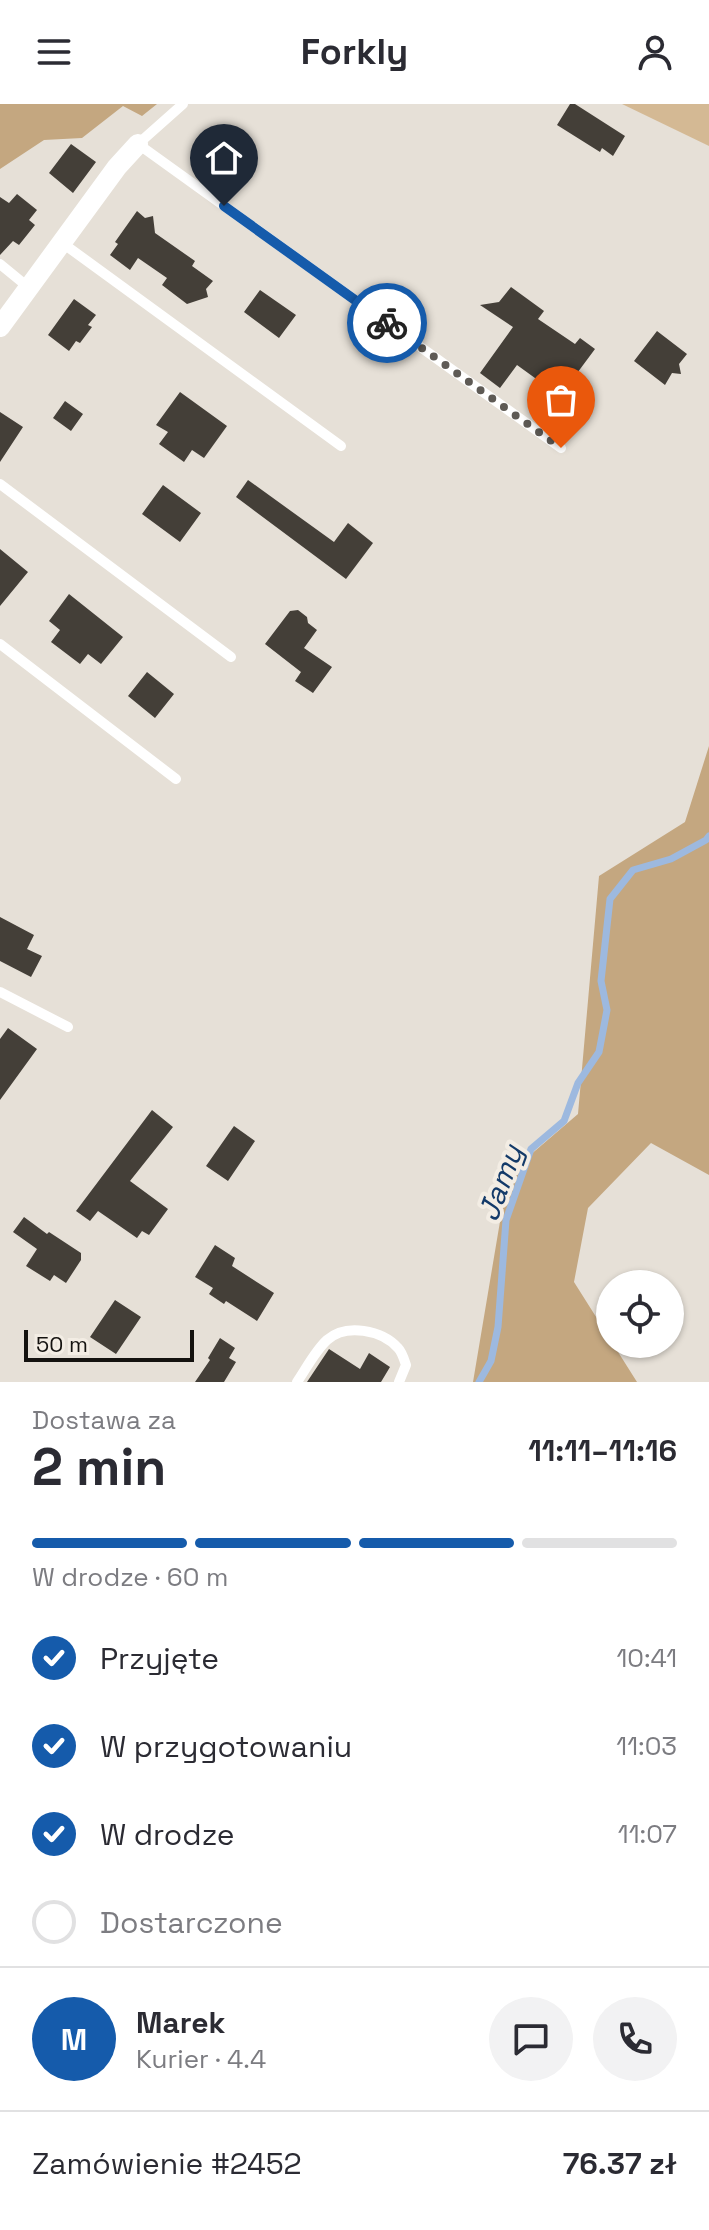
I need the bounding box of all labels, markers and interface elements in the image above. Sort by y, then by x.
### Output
text: Forkly [301,29,408,75]
icon: menu [32,30,76,74]
icon: person [633,30,677,74]
pin [190,124,258,206]
icon: home [202,136,246,180]
courier [347,283,427,363]
icon: bike [365,301,409,345]
pin [527,366,595,448]
icon: bag [539,378,583,422]
water label: Jamy [468,1138,532,1226]
map controls [596,1270,684,1358]
button: locate [596,1270,684,1358]
scale bar [24,1326,194,1362]
text: 50 m [36,1330,88,1358]
text: Dostawa za [32,1403,176,1437]
text: 11:11–11:16 [528,1431,677,1470]
text: 2 min [32,1434,166,1500]
text: W drodze · 60 m [32,1560,228,1594]
icon: check [32,1636,76,1680]
text: Przyjęte [100,1639,219,1678]
text: 10:41 [616,1641,677,1675]
icon: check [32,1724,76,1768]
text: W przygotowaniu [100,1727,352,1766]
text: 11:03 [616,1729,677,1763]
icon: check [32,1812,76,1856]
text: W drodze [100,1815,235,1854]
text: 11:07 [618,1817,677,1851]
text: Dostarczone [100,1903,283,1942]
button: chat [489,1997,573,2081]
button: phone [593,1997,677,2081]
text: Marek [136,2003,225,2042]
text: M [61,2020,87,2059]
text: Kurier · 4.4 [136,2042,266,2076]
text: Zamówienie #2452 [32,2144,302,2183]
text: 76.37 zł [563,2144,677,2183]

